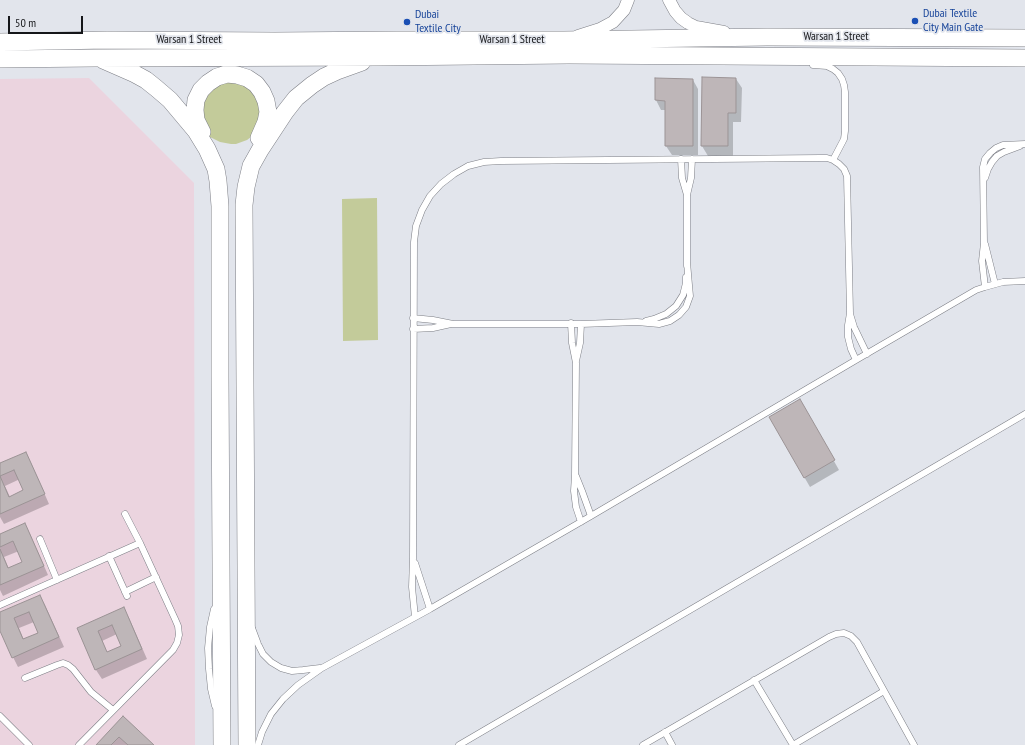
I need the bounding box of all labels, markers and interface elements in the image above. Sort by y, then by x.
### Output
place label: Dubai Textile City Main Gate [923,7,983,35]
scale bar [10,8,85,34]
place label: Dubai Textile City [415,8,461,36]
text: 50 m [15,15,36,30]
marker: Dubai Textile City Main Gate [910,16,920,26]
marker: Dubai Textile City [402,17,412,27]
street label: Warsan 1 Street [803,30,869,44]
street label: Warsan 1 Street [156,33,222,47]
street label: Warsan 1 Street [479,33,545,47]

